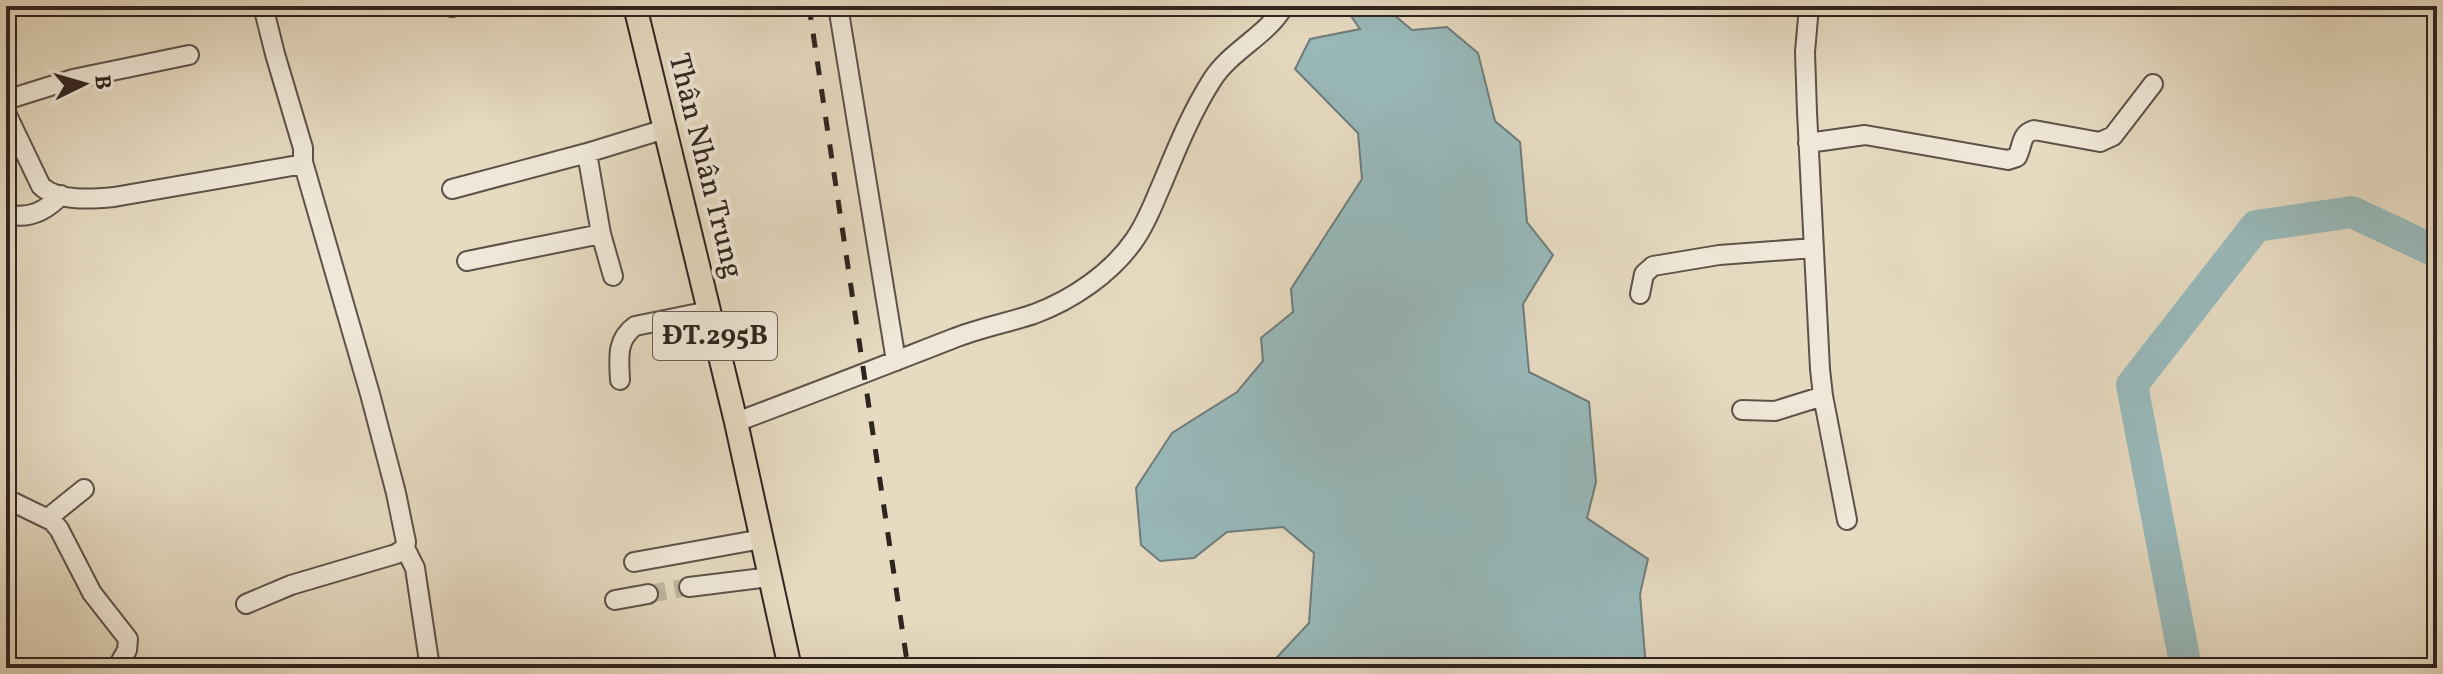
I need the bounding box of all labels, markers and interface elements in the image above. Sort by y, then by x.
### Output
north arrow [44,44,124,124]
street label: Thân Nhân Trung [657,49,753,283]
text: B [85,74,118,91]
road number: ĐT.295B [653,312,777,360]

